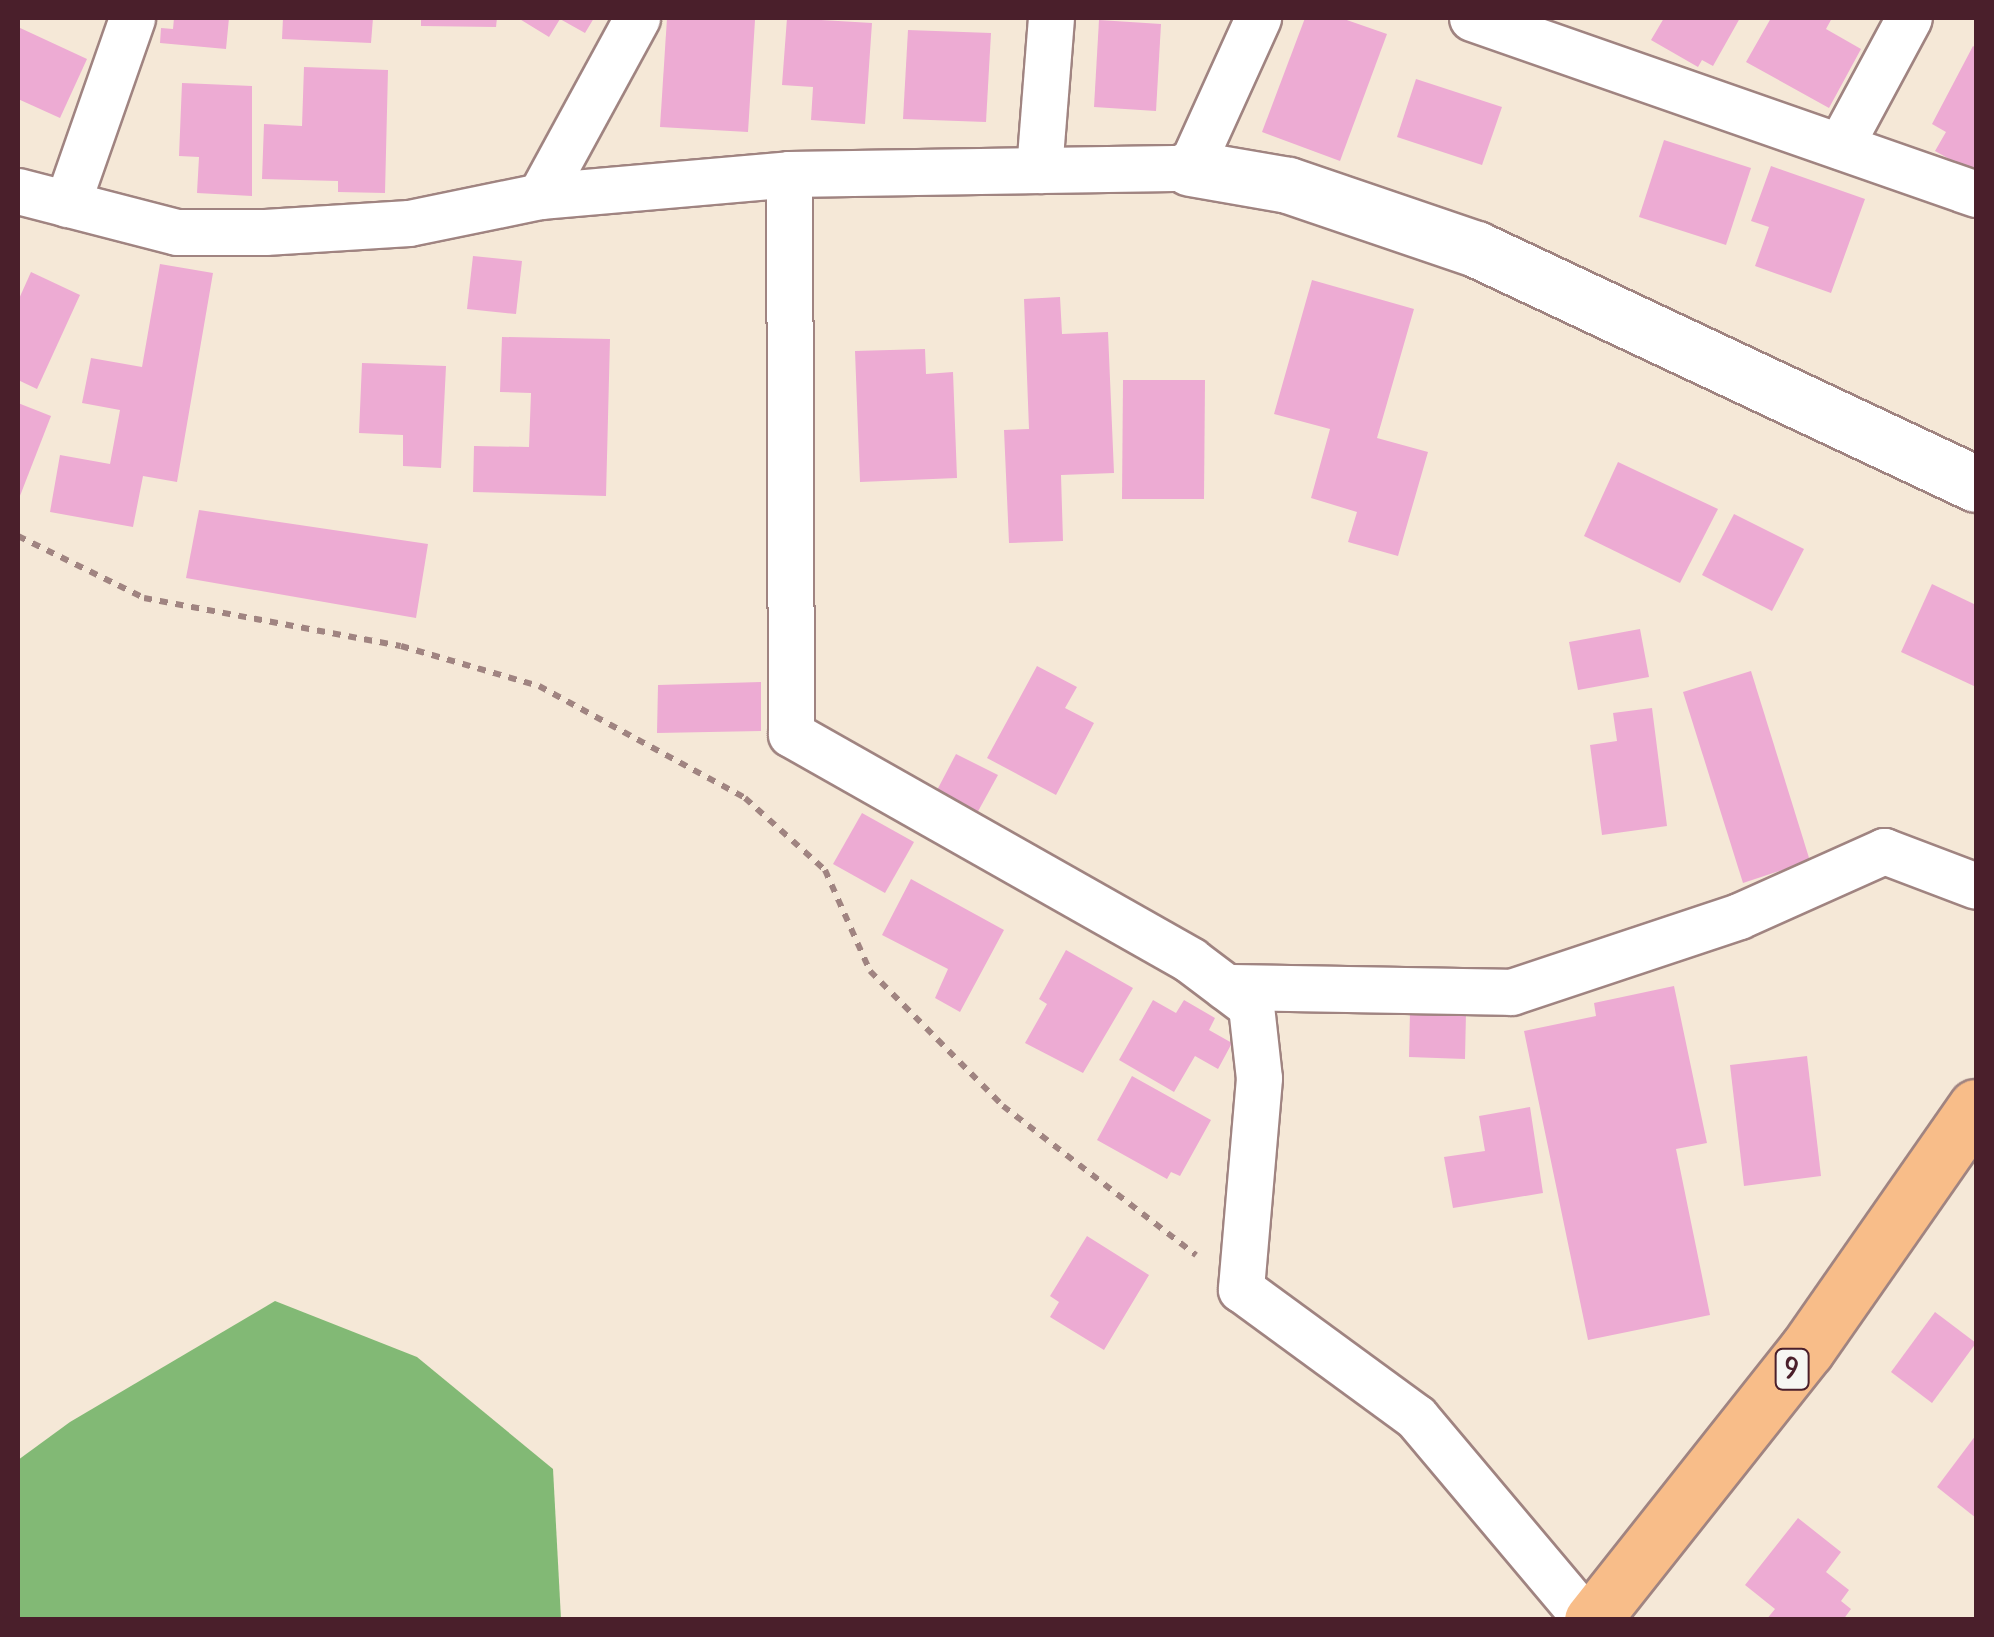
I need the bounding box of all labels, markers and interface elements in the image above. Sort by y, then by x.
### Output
road number: 9 [1774,1344,1810,1394]

